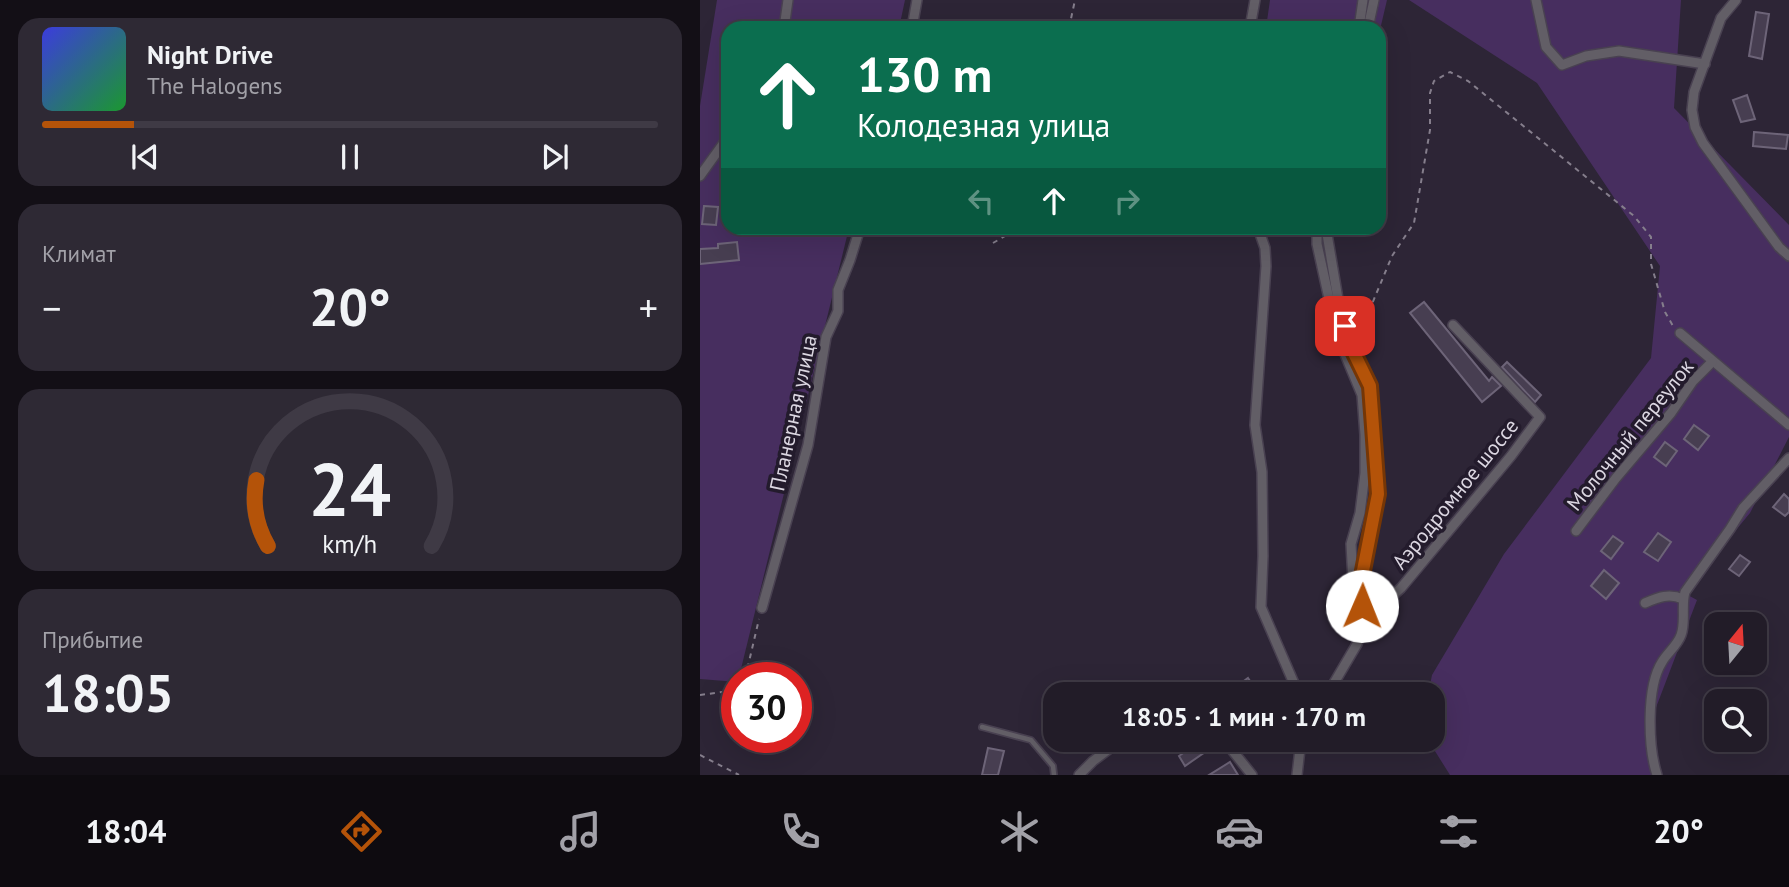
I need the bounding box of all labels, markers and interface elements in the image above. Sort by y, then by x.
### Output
text: Night Drive [147,38,273,71]
text: 130 m [857,42,992,106]
icon: ahead [742,49,833,140]
text: The Halogens [147,71,282,100]
text: Колодезная улица [857,104,1110,146]
icon: previous [126,138,164,176]
icon: pause [331,138,369,176]
icon: next [536,138,574,176]
icon: left [962,182,1000,220]
icon: ahead [1035,182,1073,220]
icon: right [1108,182,1146,220]
text: Климат [42,239,116,268]
text: 20° [309,273,391,340]
text: − [42,283,61,332]
text: + [639,283,658,332]
pin [1315,296,1375,356]
icon: arrive [1326,307,1364,345]
street label: Планерная улица [763,332,823,494]
street label: Молочный переулок [1561,354,1699,516]
street label: Аэродромное шоссе [1386,413,1524,575]
text: 24 [309,443,391,537]
text: km/h [323,528,377,560]
position arrow [1325,569,1399,643]
north arrow [1704,612,1768,676]
map controls [1704,612,1767,752]
text: Прибытие [42,625,143,654]
text: 18:05 [42,659,174,726]
speed limit sign: 30 [721,662,812,753]
button: search [1704,689,1767,752]
text: 18:05 · 1 мин · 170 m [1122,700,1366,733]
icon: directions [337,807,386,856]
icon: music [556,807,605,856]
icon: phone [776,807,825,856]
icon: climate [995,807,1044,856]
icon: car [1215,807,1264,856]
icon: filters [1434,807,1483,856]
text: 18:04 [85,810,166,852]
text: 20° [1653,810,1704,852]

